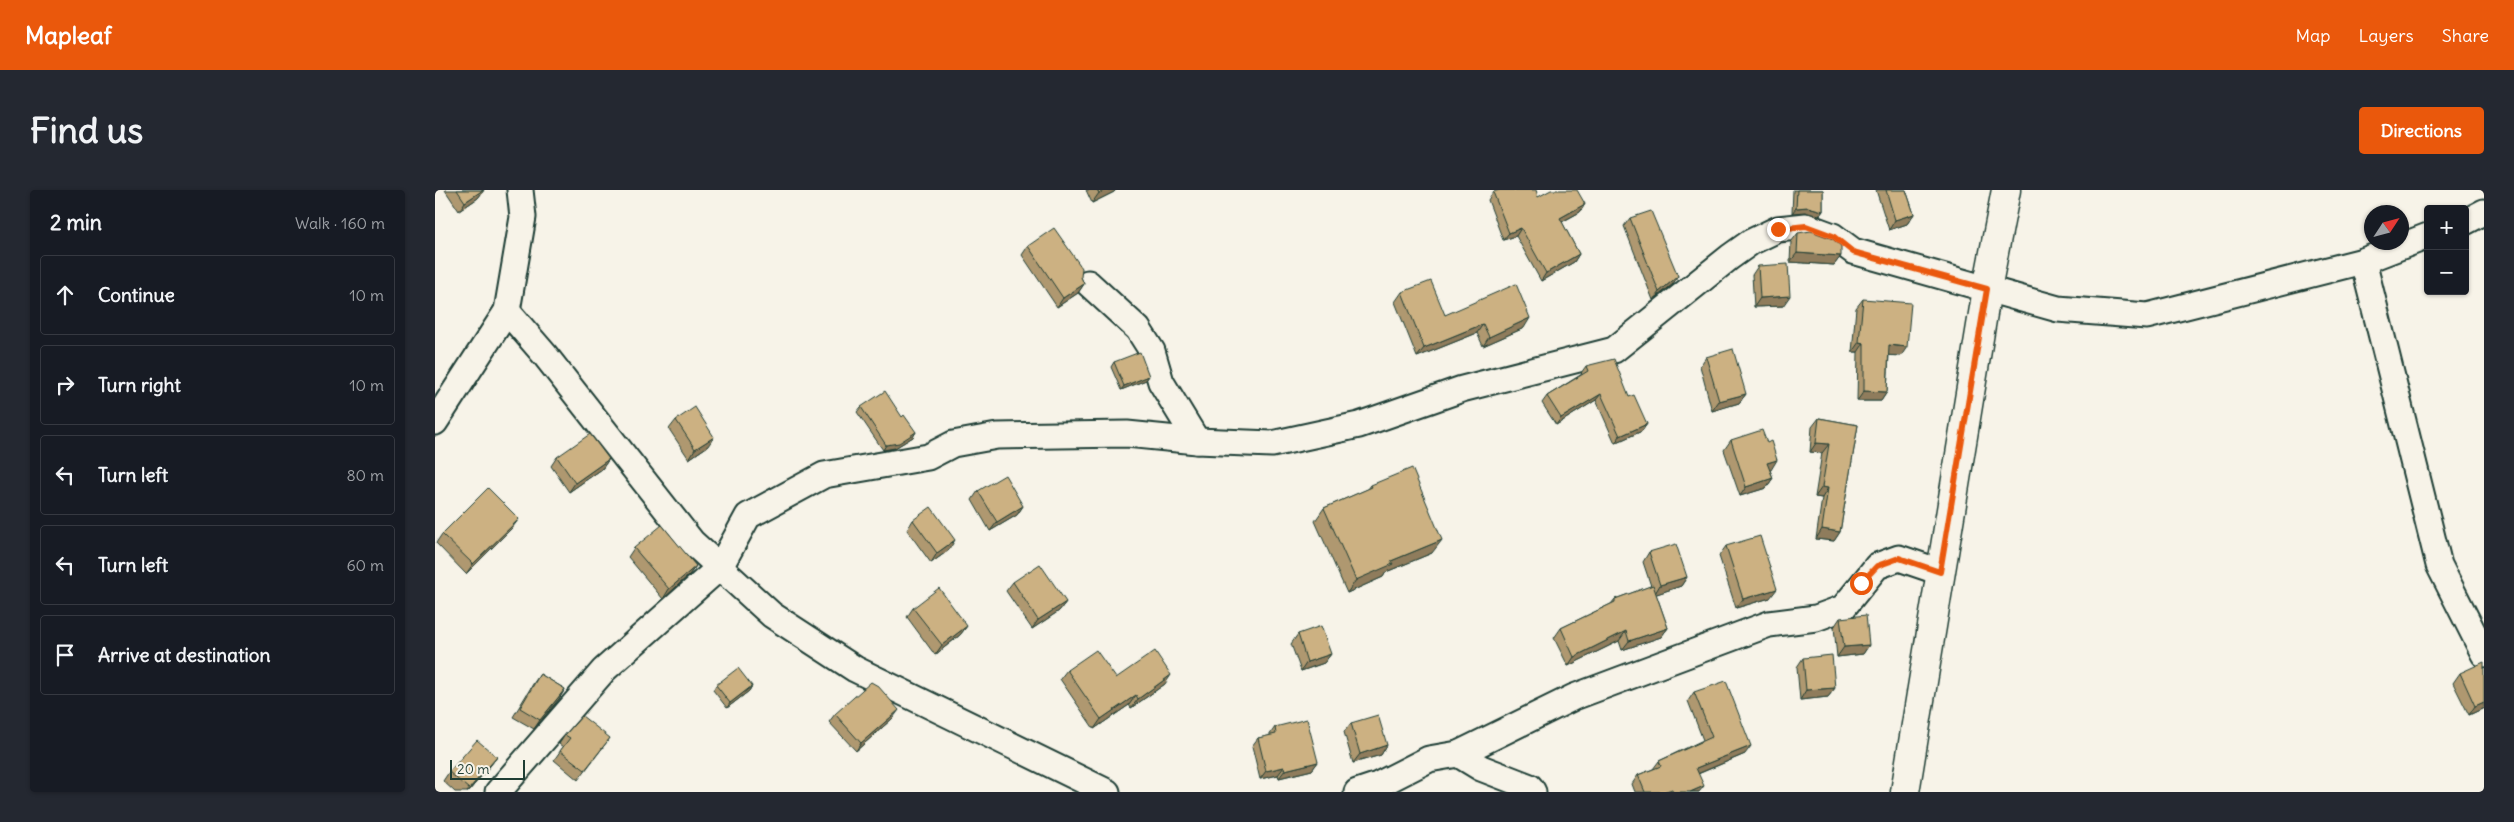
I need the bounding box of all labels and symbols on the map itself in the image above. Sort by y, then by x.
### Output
north arrow [2364,205,2409,250]
route end [1767,218,1790,241]
route start [1850,572,1873,595]
scale bar [450,757,525,780]

